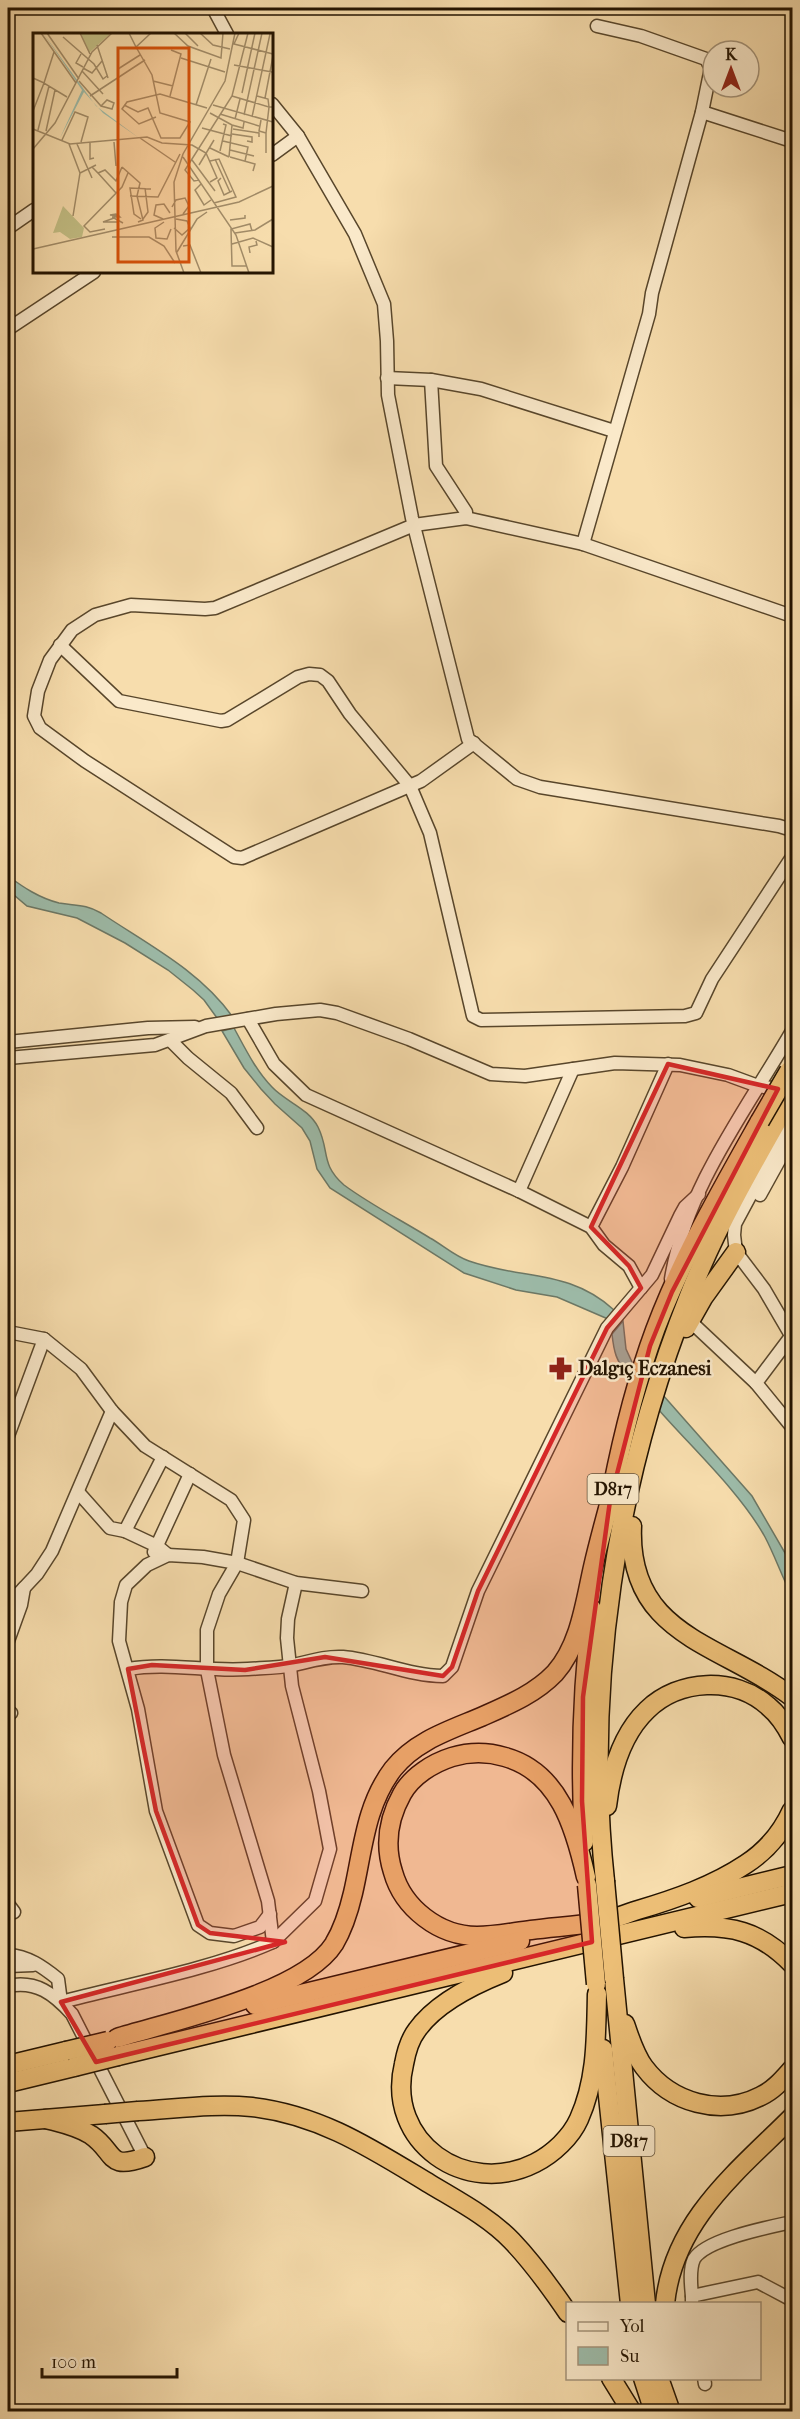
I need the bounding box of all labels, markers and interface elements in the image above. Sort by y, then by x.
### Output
inset map [33,33,273,273]
north arrow [701,39,761,99]
text: K [725,45,738,64]
pharmacy icon: Dalgıç Eczanesi [547,1355,573,1381]
place label: Dalgıç Eczanesi [578,1357,713,1381]
road number: D817 [588,1474,638,1504]
road number: D817 [604,2126,654,2156]
legend [566,2302,761,2380]
text: Yol [619,2316,645,2337]
scale bar [42,2341,177,2379]
text: Su [620,2346,639,2367]
text: 100 m [51,2352,96,2373]

